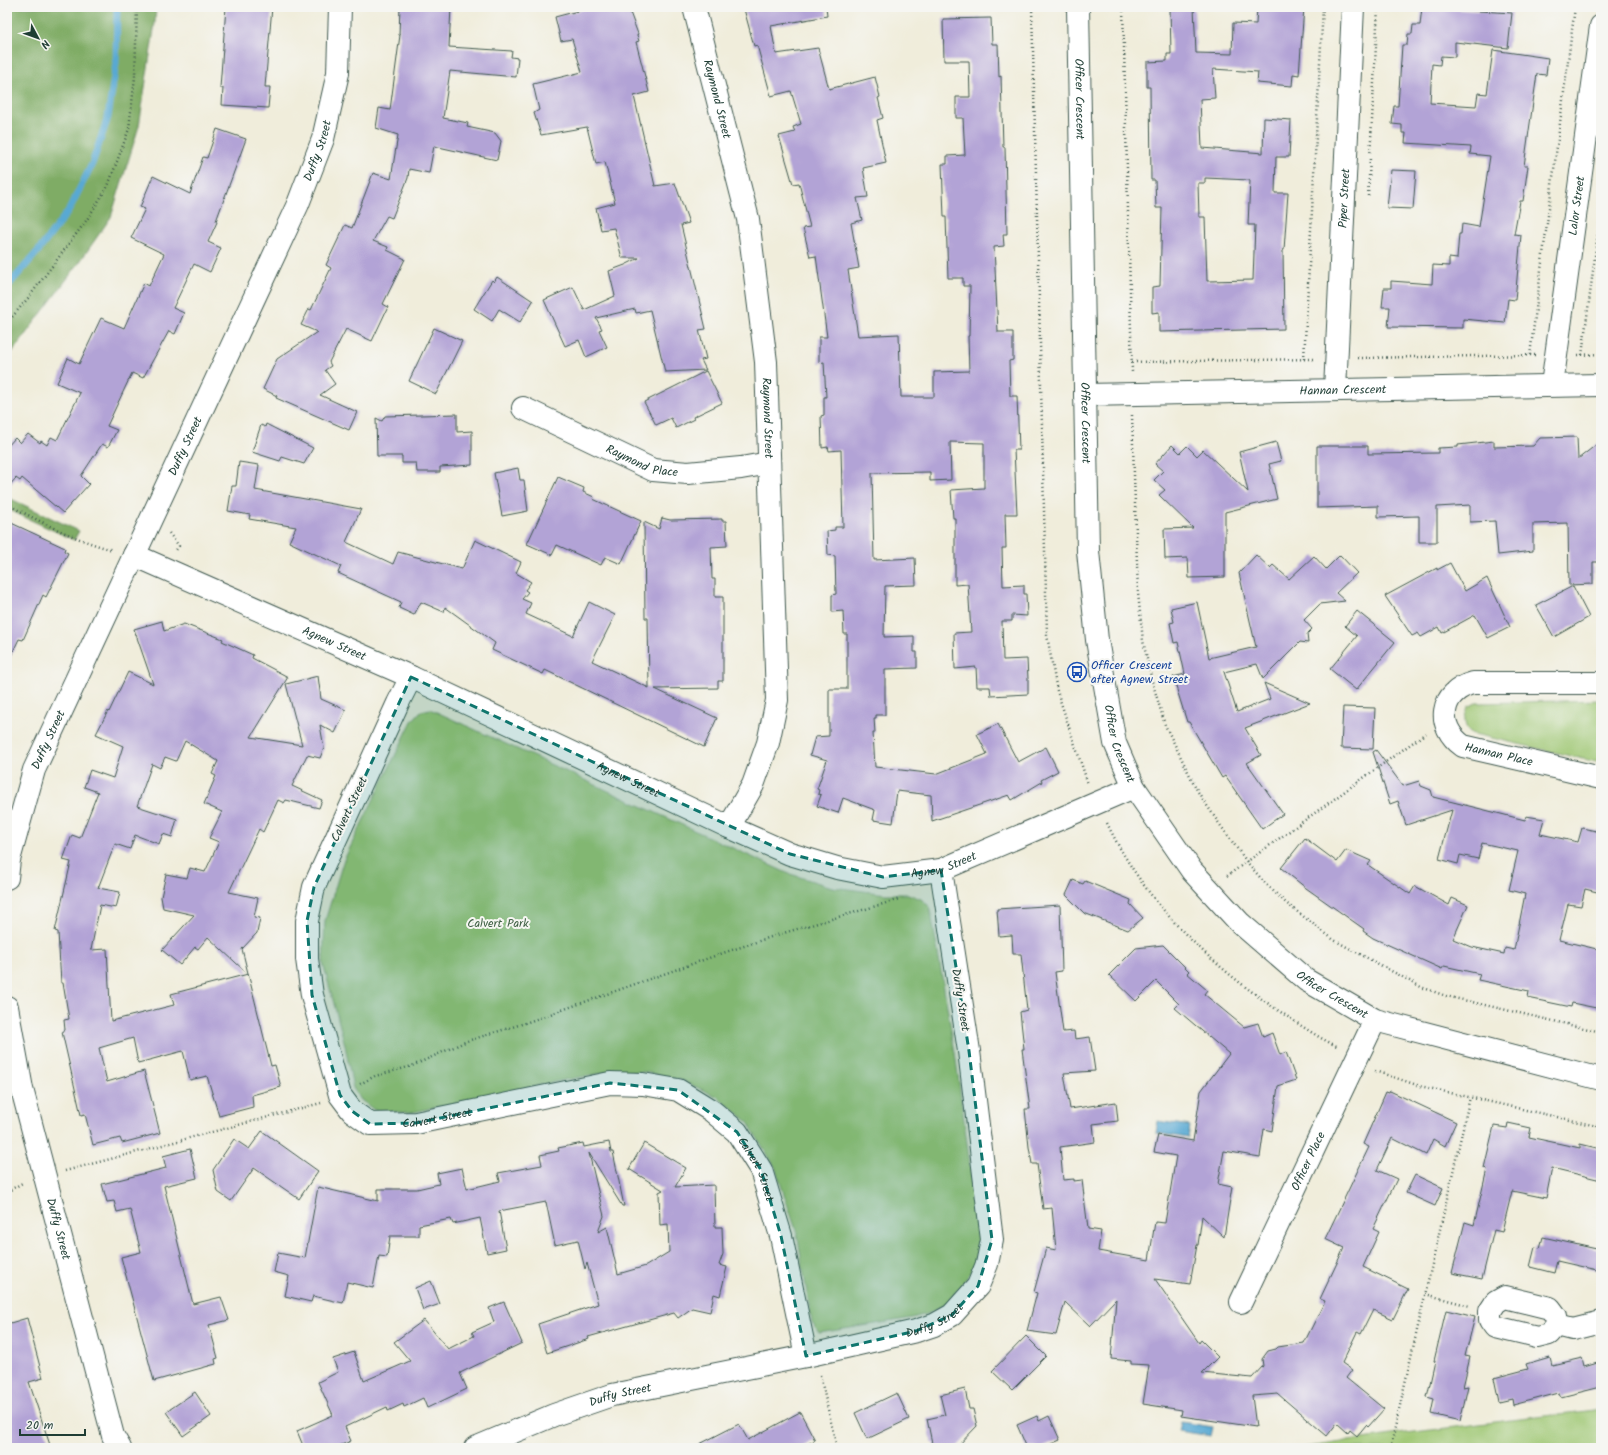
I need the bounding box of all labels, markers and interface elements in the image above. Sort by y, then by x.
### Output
north arrow [18,18,58,58]
text: N [36,35,54,52]
street label: Raymond Street [698,58,736,141]
street label: Officer Crescent [1069,58,1089,140]
street label: Duffy Street [299,118,337,184]
street label: Piper Street [1334,168,1355,229]
street label: Lalor Street [1564,174,1590,237]
street label: Raymond Street [757,377,778,459]
street label: Hannan Crescent [1299,380,1387,401]
street label: Officer Crescent [1075,382,1095,464]
street label: Duffy Street [164,413,208,479]
street label: Raymond Place [602,440,679,482]
street label: Agnew Street [299,621,370,666]
place label: Officer Crescent after Agnew Street [1091,656,1188,689]
bus stop icon: Officer Crescent after Agnew Street [1066,661,1088,683]
street label: Officer Crescent [1098,703,1140,786]
street label: Duffy Street [27,707,71,773]
street label: Hannan Place [1463,738,1535,772]
street label: Agnew Street [593,757,663,803]
street label: Calvert Street [326,773,373,845]
street label: Agnew Street [910,847,980,884]
park label: Calvert Park [467,914,529,933]
street label: Officer Crescent [1291,966,1372,1024]
street label: Duffy Street [946,967,975,1033]
street label: Calvert Street [402,1103,474,1133]
street label: Officer Place [1286,1128,1331,1194]
street label: Calvert Street [732,1133,779,1204]
street label: Duffy Street [41,1196,76,1262]
street label: Duffy Street [904,1299,969,1343]
street label: Duffy Street [587,1378,653,1412]
scale bar [20,1411,85,1437]
text: 20 m [26,1416,54,1435]

